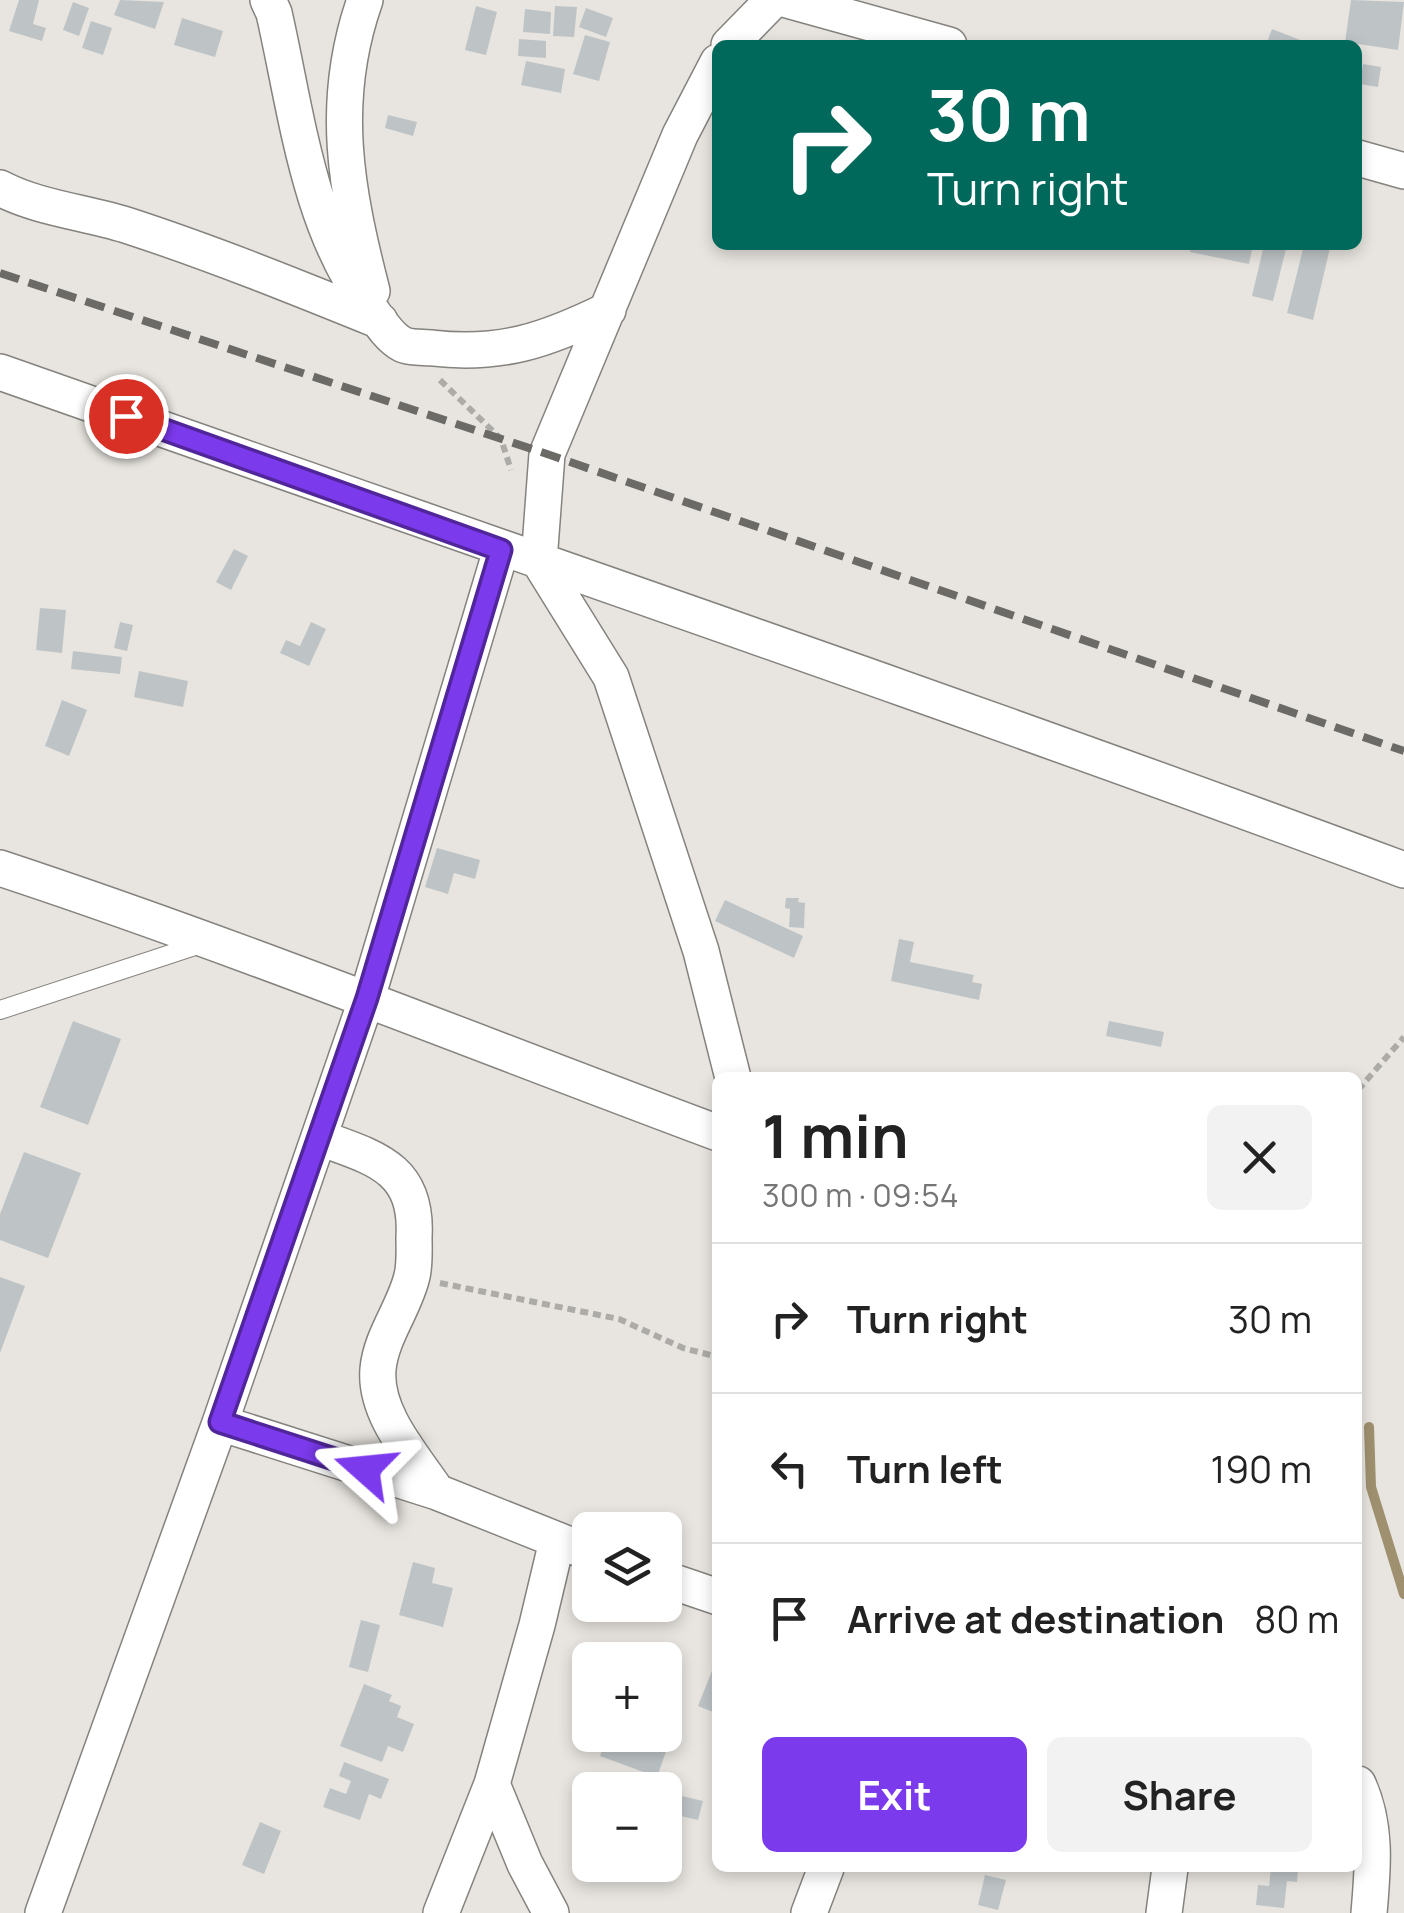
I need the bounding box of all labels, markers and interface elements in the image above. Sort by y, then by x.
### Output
text: 30 m [927,66,1091,162]
icon: right [762,80,892,210]
text: Turn right [927,157,1128,219]
pin [84,374,169,459]
icon: arrive [99,389,154,444]
text: 1 min [762,1094,909,1176]
button: close [1207,1105,1312,1210]
text: 300 m · 09:54 [762,1173,959,1217]
icon: right [762,1291,817,1346]
text: Turn right [847,1292,1028,1344]
text: 30 m [1228,1292,1312,1344]
position arrow [313,1417,417,1521]
icon: left [762,1441,817,1496]
text: Turn left [847,1442,1003,1494]
text: 190 m [1211,1442,1312,1494]
map controls [572,1512,682,1882]
button: layers [572,1512,682,1622]
icon: arrive [762,1591,817,1646]
text: Arrive at destination [847,1592,1224,1644]
text: 80 m [1254,1592,1339,1644]
button: + [572,1642,682,1752]
button: Exit [762,1737,1027,1852]
button: Share [1047,1737,1312,1852]
button: − [572,1772,682,1882]

